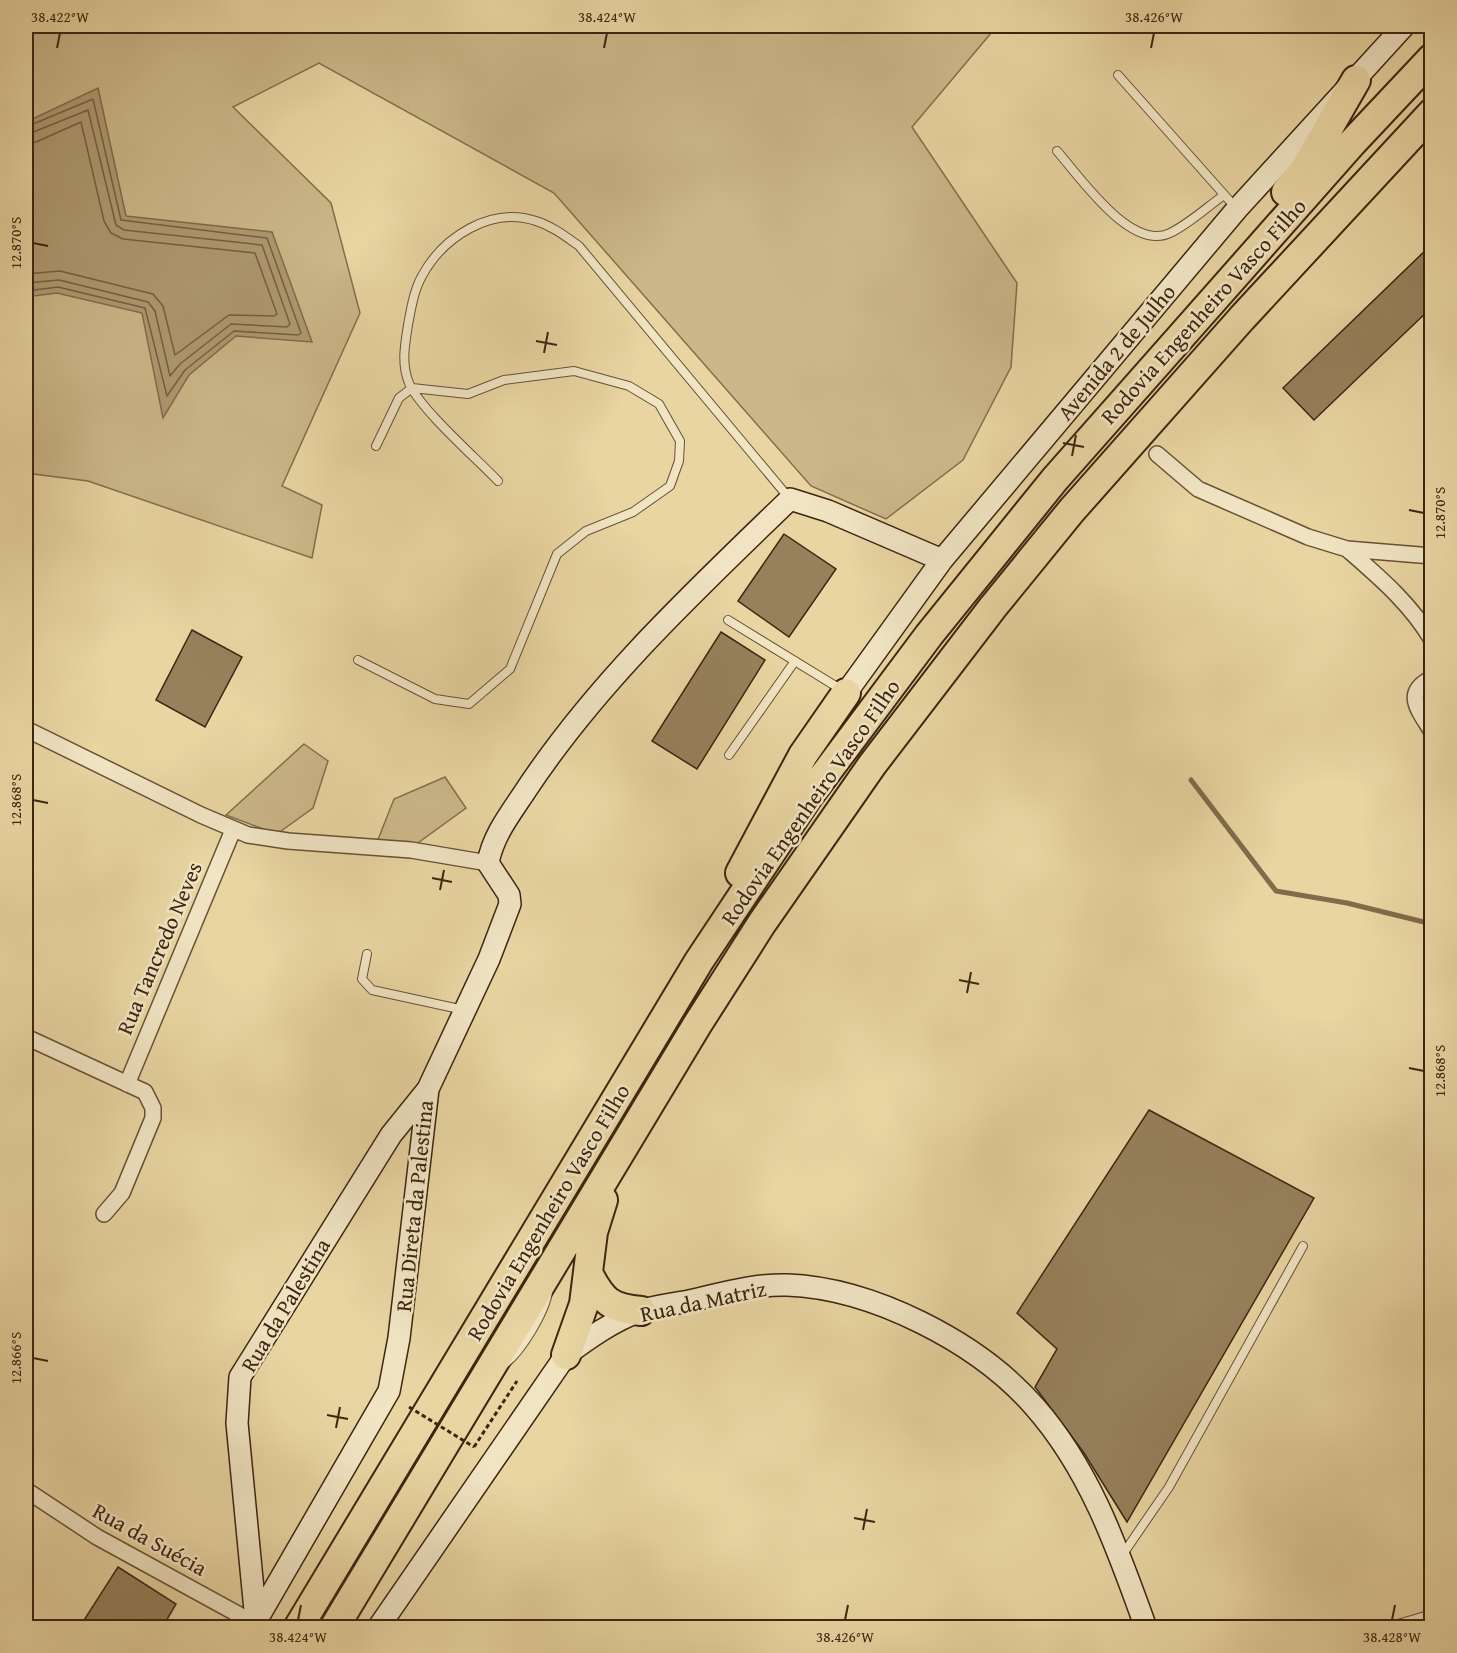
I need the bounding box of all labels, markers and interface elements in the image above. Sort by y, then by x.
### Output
text: 38.422°W [31,6,89,27]
text: 38.424°W [578,6,636,27]
text: 38.426°W [1125,6,1183,27]
street label: Rodovia Engenheiro Vasco Filho [1093,191,1313,431]
text: 12.870°S [5,217,26,269]
street label: Avenida 2 de Julho [1049,277,1183,427]
text: 12.870°S [1429,487,1450,539]
street label: Rodovia Engenheiro Vasco Filho [712,672,908,932]
text: 12.868°S [5,774,26,826]
street label: Rua Tancredo Neves [108,857,210,1039]
text: 12.868°S [1429,1045,1450,1097]
street label: Rodovia Engenheiro Vasco Filho [458,1078,638,1346]
street label: Rua Direta da Palestina [387,1098,441,1313]
street label: Rua da Palestina [232,1232,338,1378]
street label: Rua da Matriz [637,1272,769,1330]
text: 12.866°S [5,1332,26,1384]
street label: Rua da Suécia [87,1494,213,1584]
text: 38.424°W [269,1626,327,1647]
text: 38.426°W [816,1626,874,1647]
text: 38.428°W [1363,1626,1421,1647]

